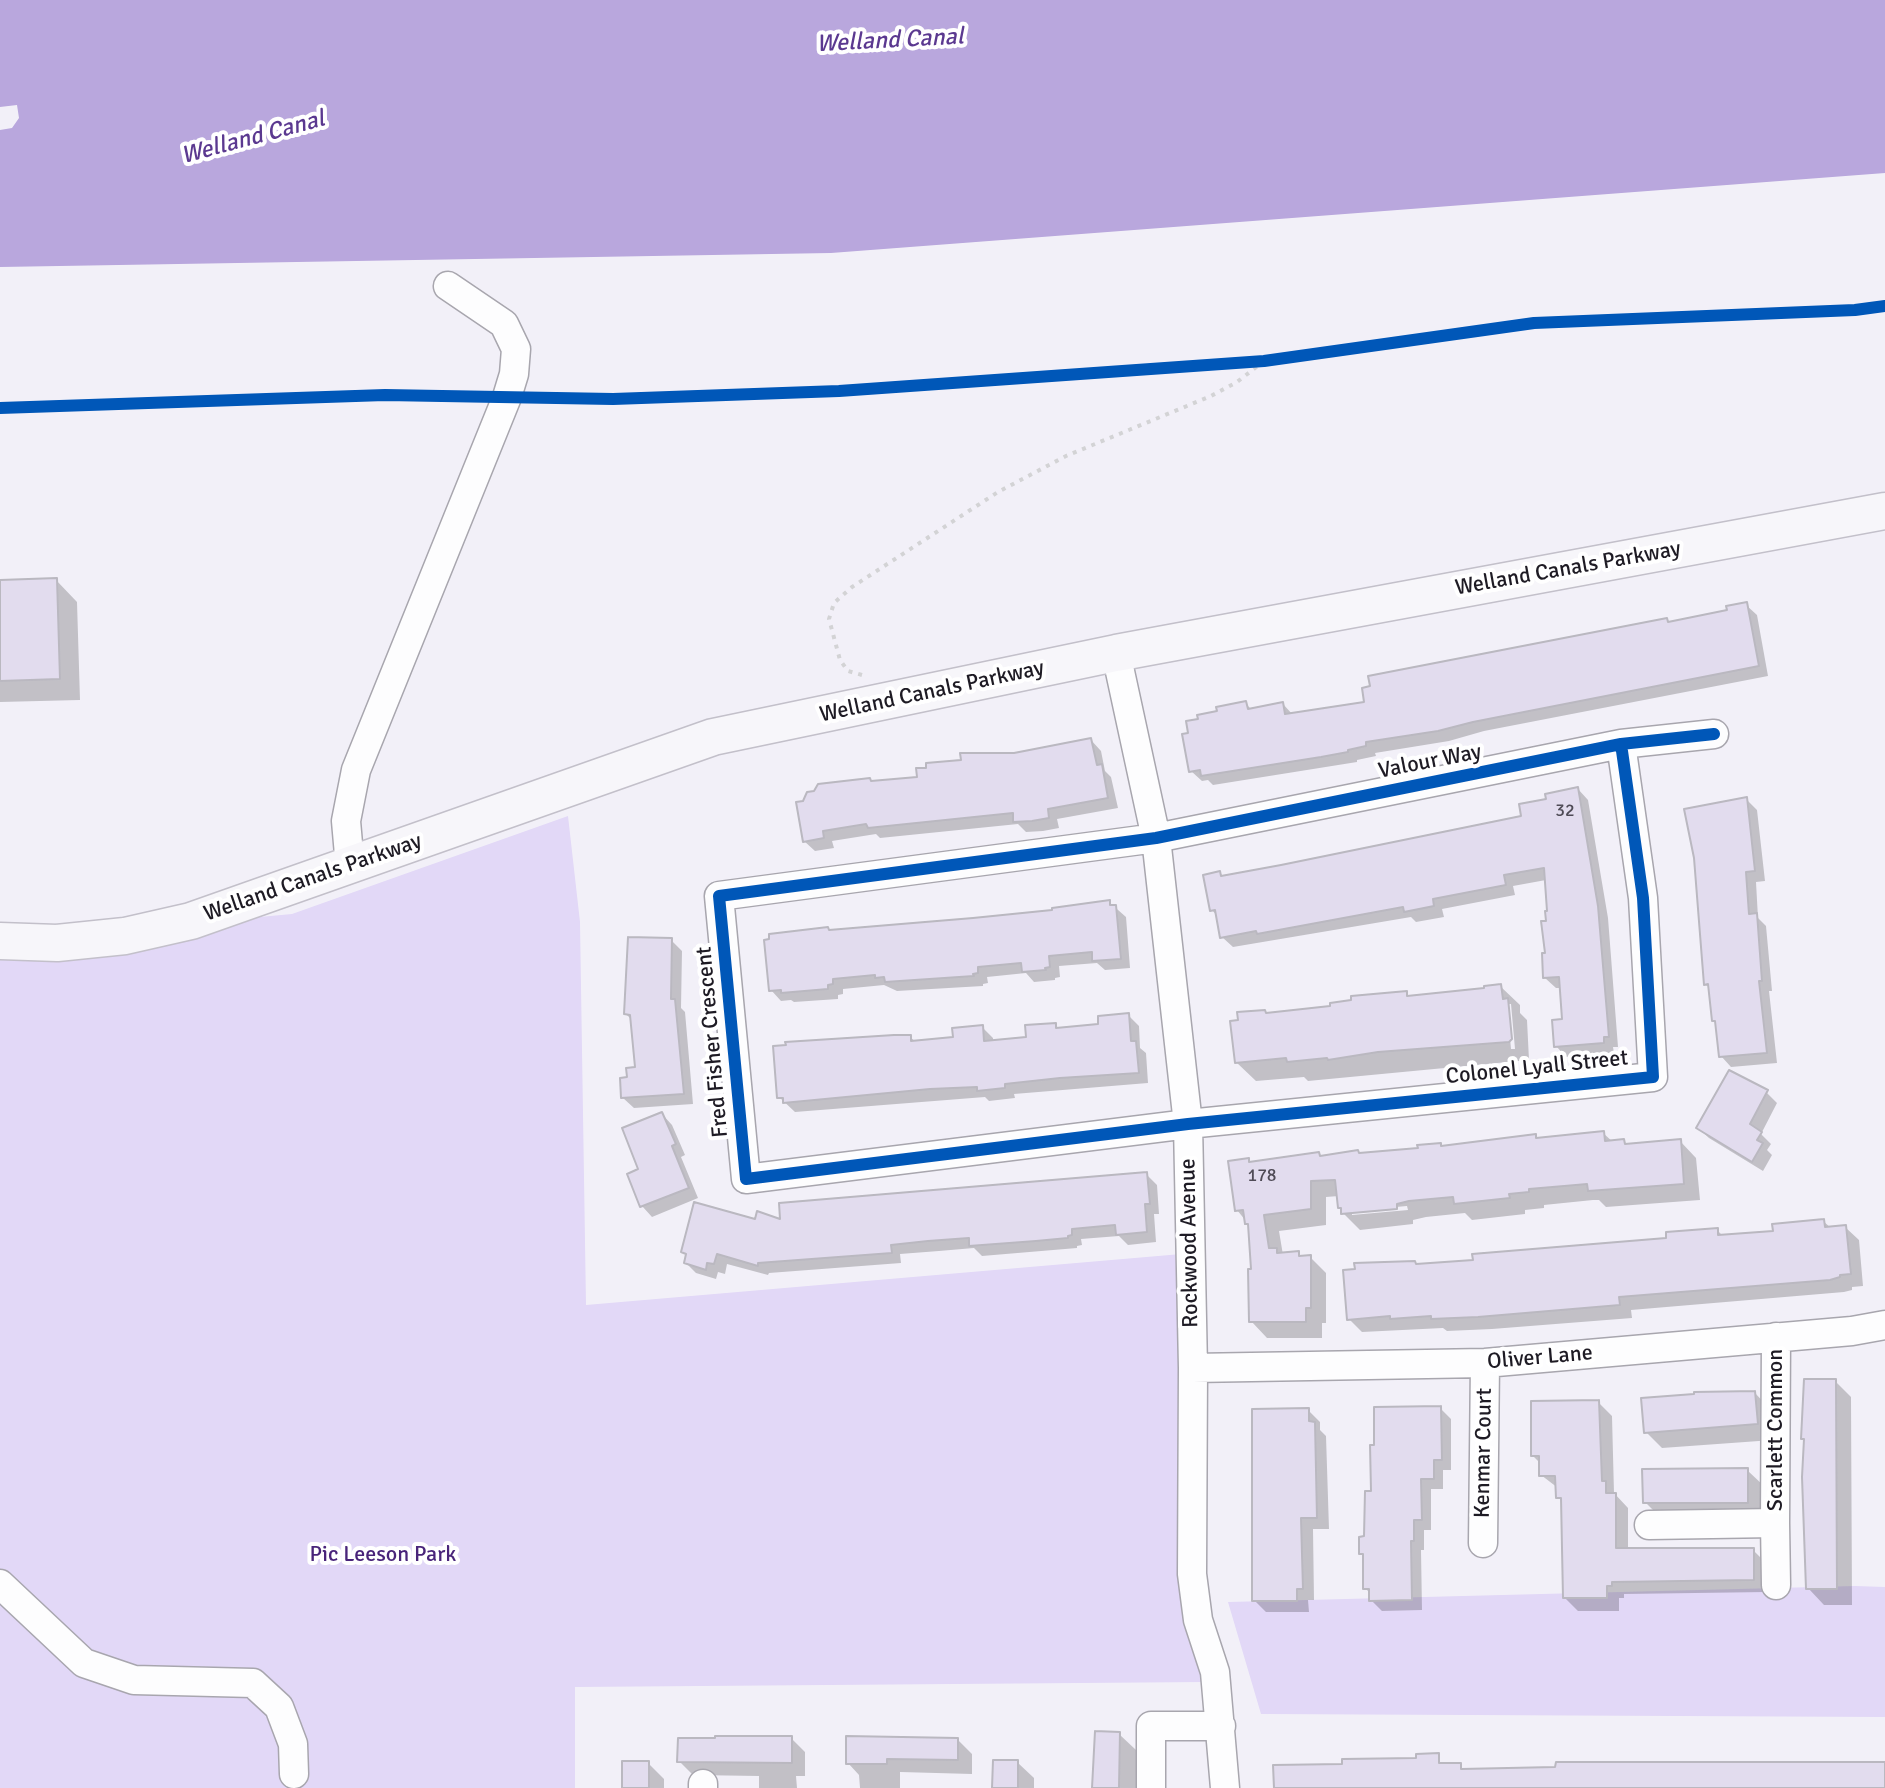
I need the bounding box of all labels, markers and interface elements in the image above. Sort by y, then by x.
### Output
water label: Welland Canal [816,23,964,59]
water label: Welland Canal [178,105,328,171]
street label: Welland Canals Parkway [1453,536,1683,602]
street label: Welland Canals Parkway [817,655,1047,729]
street label: Valour Way [1376,739,1484,785]
house number: 32 [1555,800,1575,822]
street label: Welland Canals Parkway [201,828,425,928]
street label: Fred Fisher Crescent [691,945,735,1139]
street label: Colonel Lyall Street [1445,1045,1629,1091]
street label: Rockwood Avenue [1175,1158,1205,1328]
house number: 178 [1247,1165,1277,1187]
street label: Oliver Lane [1486,1340,1594,1376]
street label: Scarlett Common [1763,1349,1789,1511]
street label: Kenmar Court [1470,1388,1498,1518]
park label: Pic Leeson Park [310,1542,456,1568]

